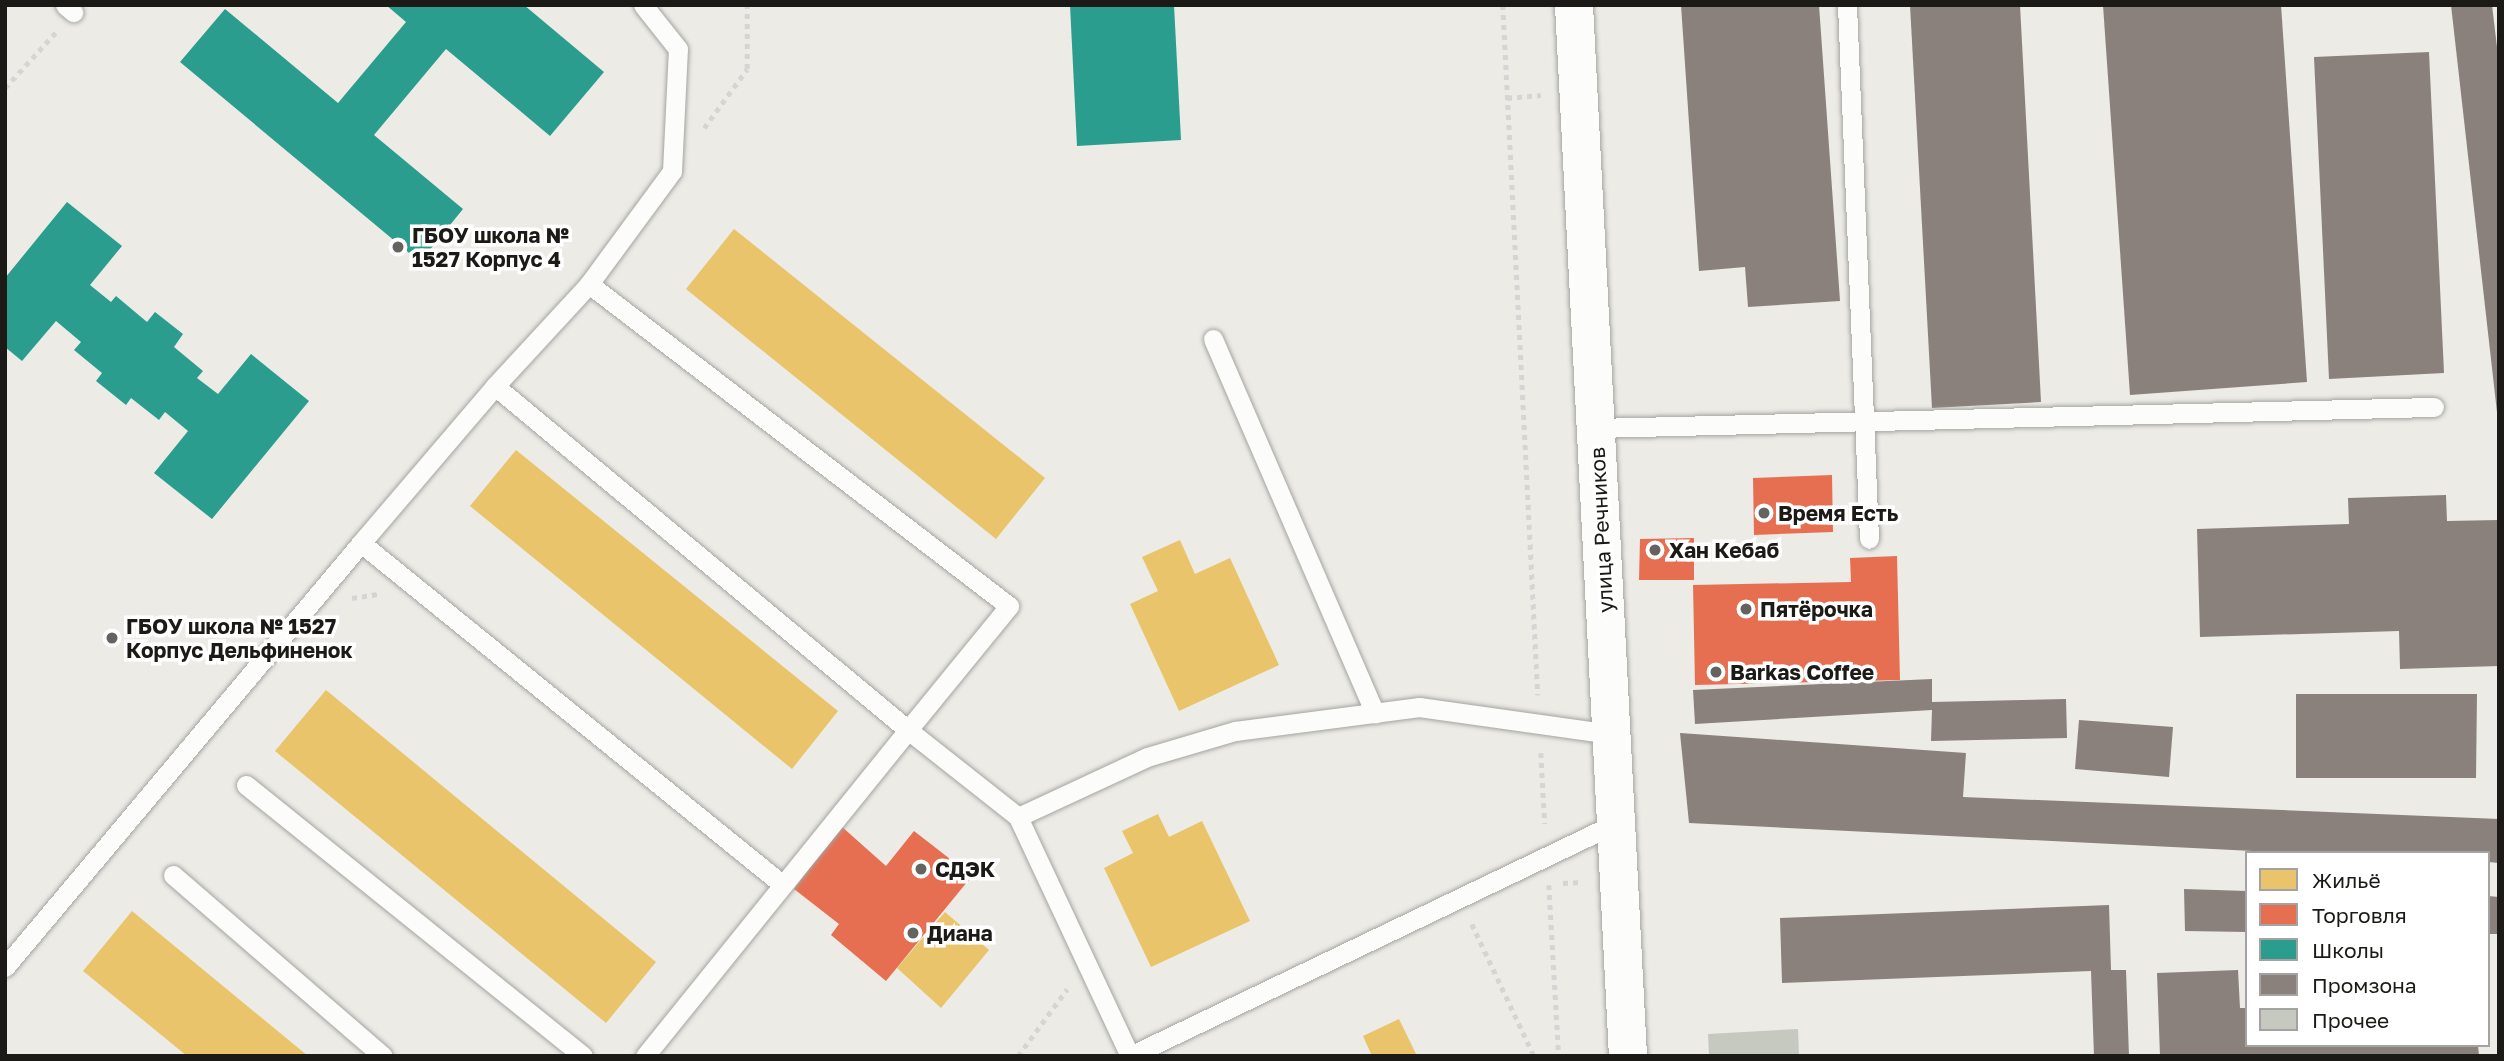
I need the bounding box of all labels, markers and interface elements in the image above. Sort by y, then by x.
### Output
place label: ГБОУ школа № 1527 Корпус 4 [412,222,569,272]
marker: ГБОУ школа № 1527 Корпус 4 [390,239,406,255]
street label: улица Речников [1584,447,1618,613]
place label: Время Есть [1778,500,1898,526]
marker: Время Есть [1756,505,1772,521]
place label: Хан Кебаб [1669,537,1779,563]
marker: Хан Кебаб [1647,542,1663,558]
place label: Пятёрочка [1760,596,1873,622]
marker: Пятёрочка [1738,601,1754,617]
place label: ГБОУ школа № 1527 Корпус Дельфиненок [126,613,353,663]
marker: ГБОУ школа № 1527 Корпус Дельфиненок [104,630,120,646]
place label: Barkas Coffee [1730,659,1874,685]
marker: Barkas Coffee [1708,664,1724,680]
legend [2245,851,2490,1047]
place label: СДЭК [935,856,995,882]
marker: СДЭК [913,861,929,877]
text: Жильё [2312,867,2381,893]
text: Торговля [2312,902,2407,928]
place label: Диана [927,920,993,946]
marker: Диана [905,925,921,941]
text: Школы [2312,937,2384,963]
text: Промзона [2312,972,2417,998]
text: Прочее [2312,1007,2389,1033]

